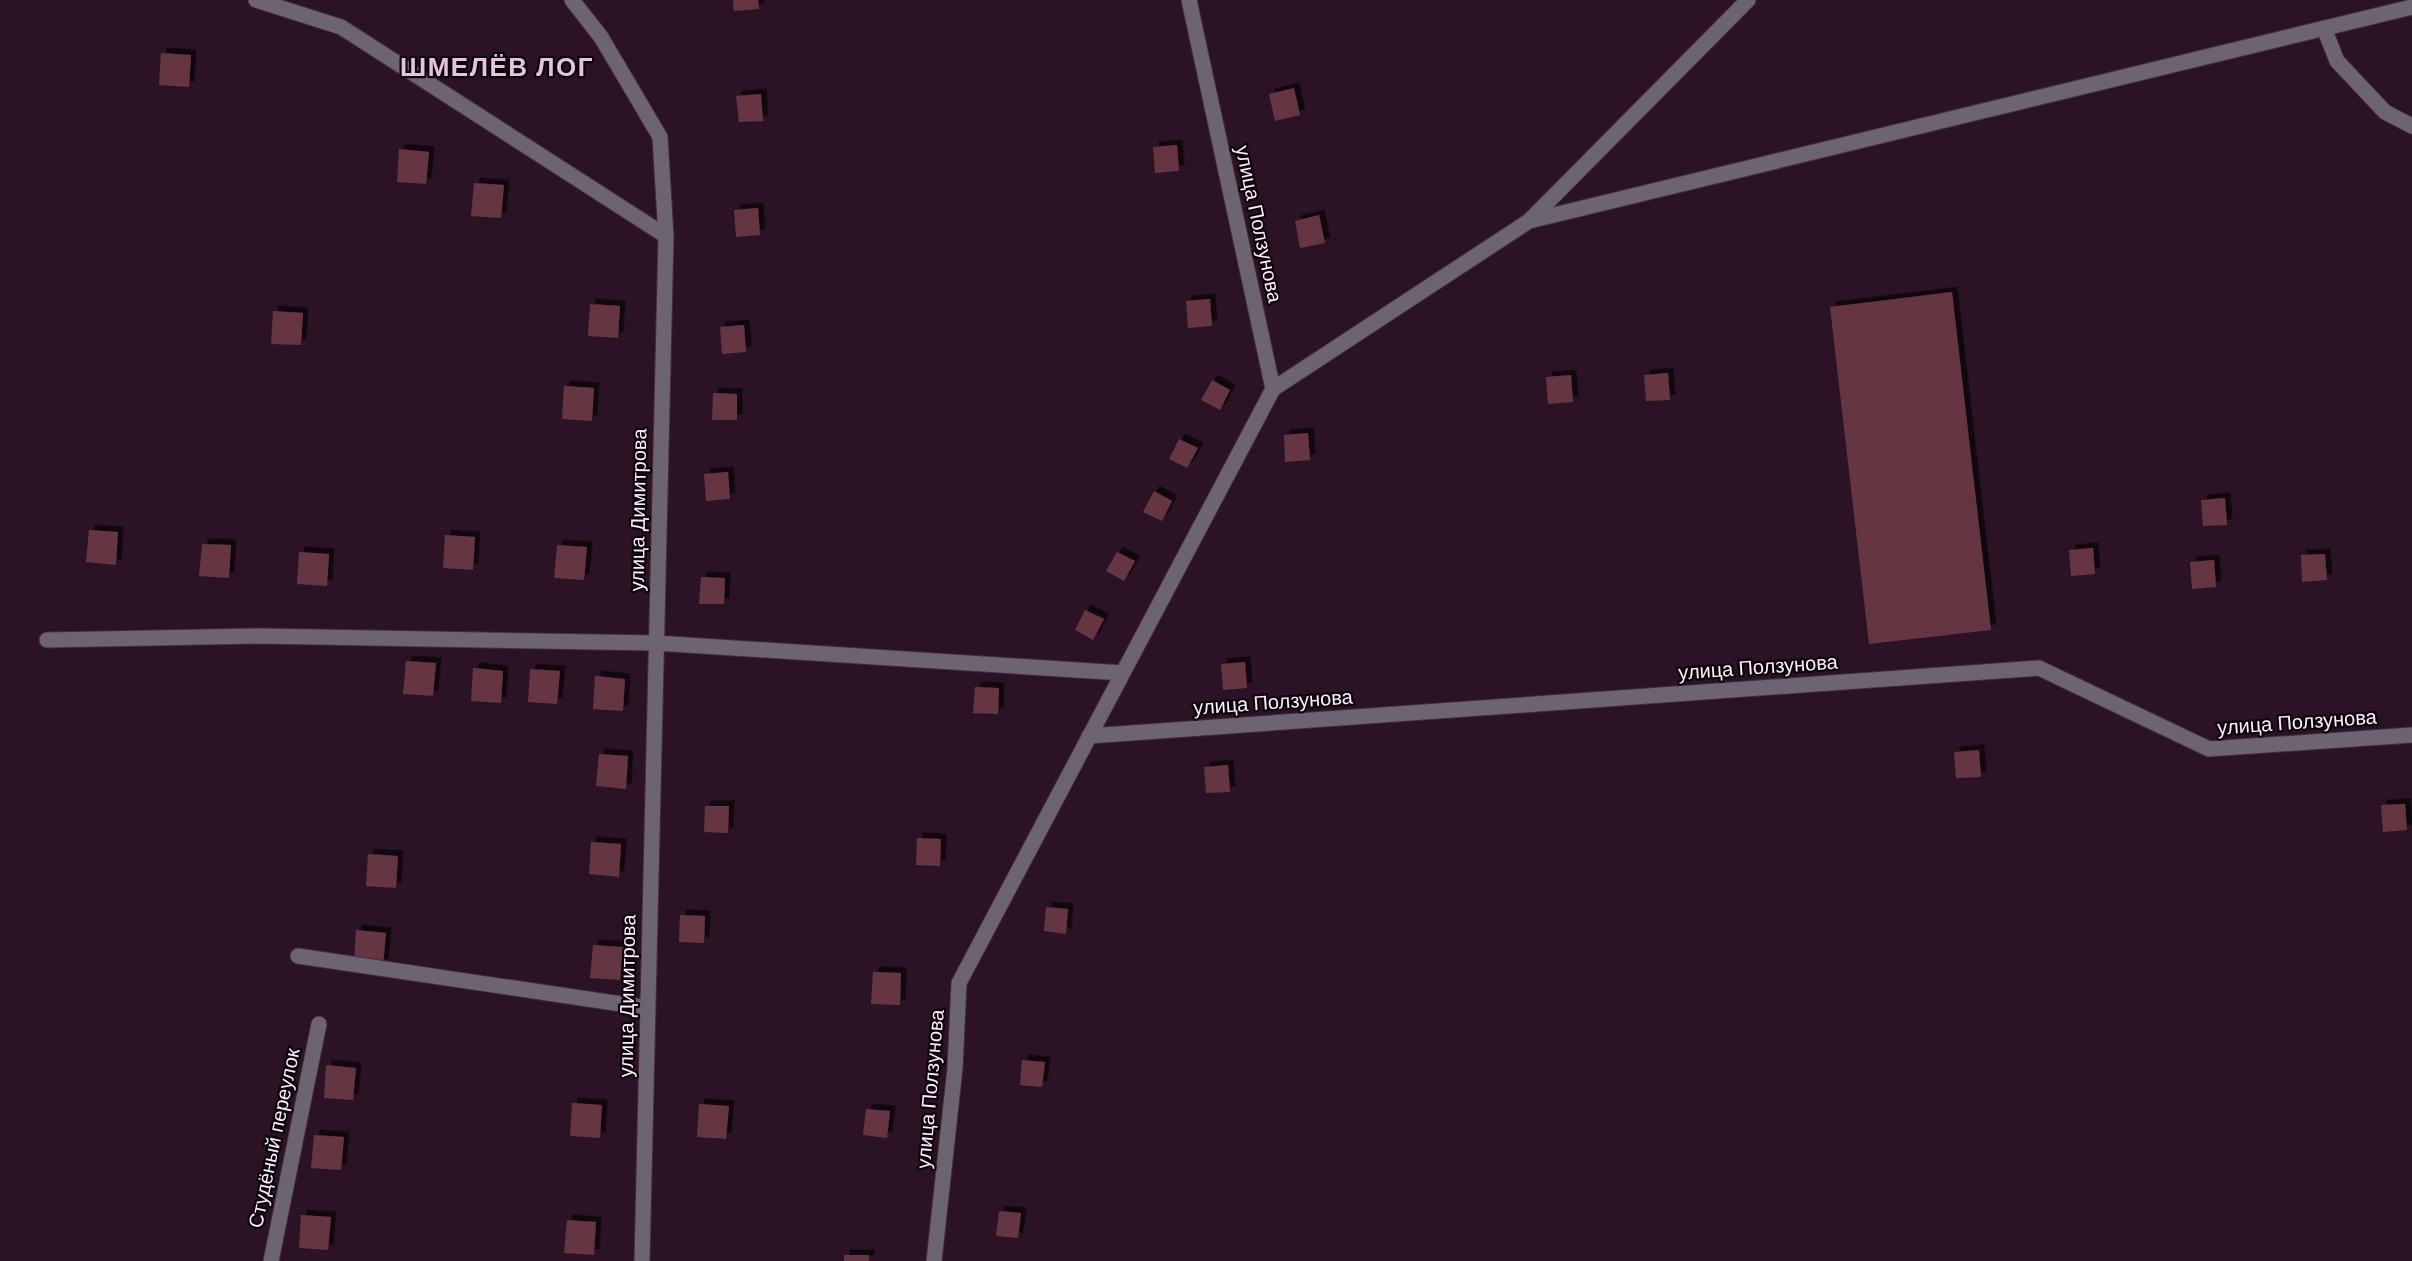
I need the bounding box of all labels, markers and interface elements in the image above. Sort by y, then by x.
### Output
district label: ШМЕЛЁВ ЛОГ [400,50,594,84]
street label: улица Ползунова [1230,143,1288,306]
street label: улица Димитрова [624,427,652,592]
street label: улица Ползунова [1677,648,1839,686]
street label: улица Ползунова [1192,683,1354,721]
street label: улица Ползунова [2216,703,2378,741]
street label: улица Димитрова [613,913,641,1078]
street label: улица Ползунова [910,1007,950,1170]
street label: Студёный переулок [242,1045,306,1230]

